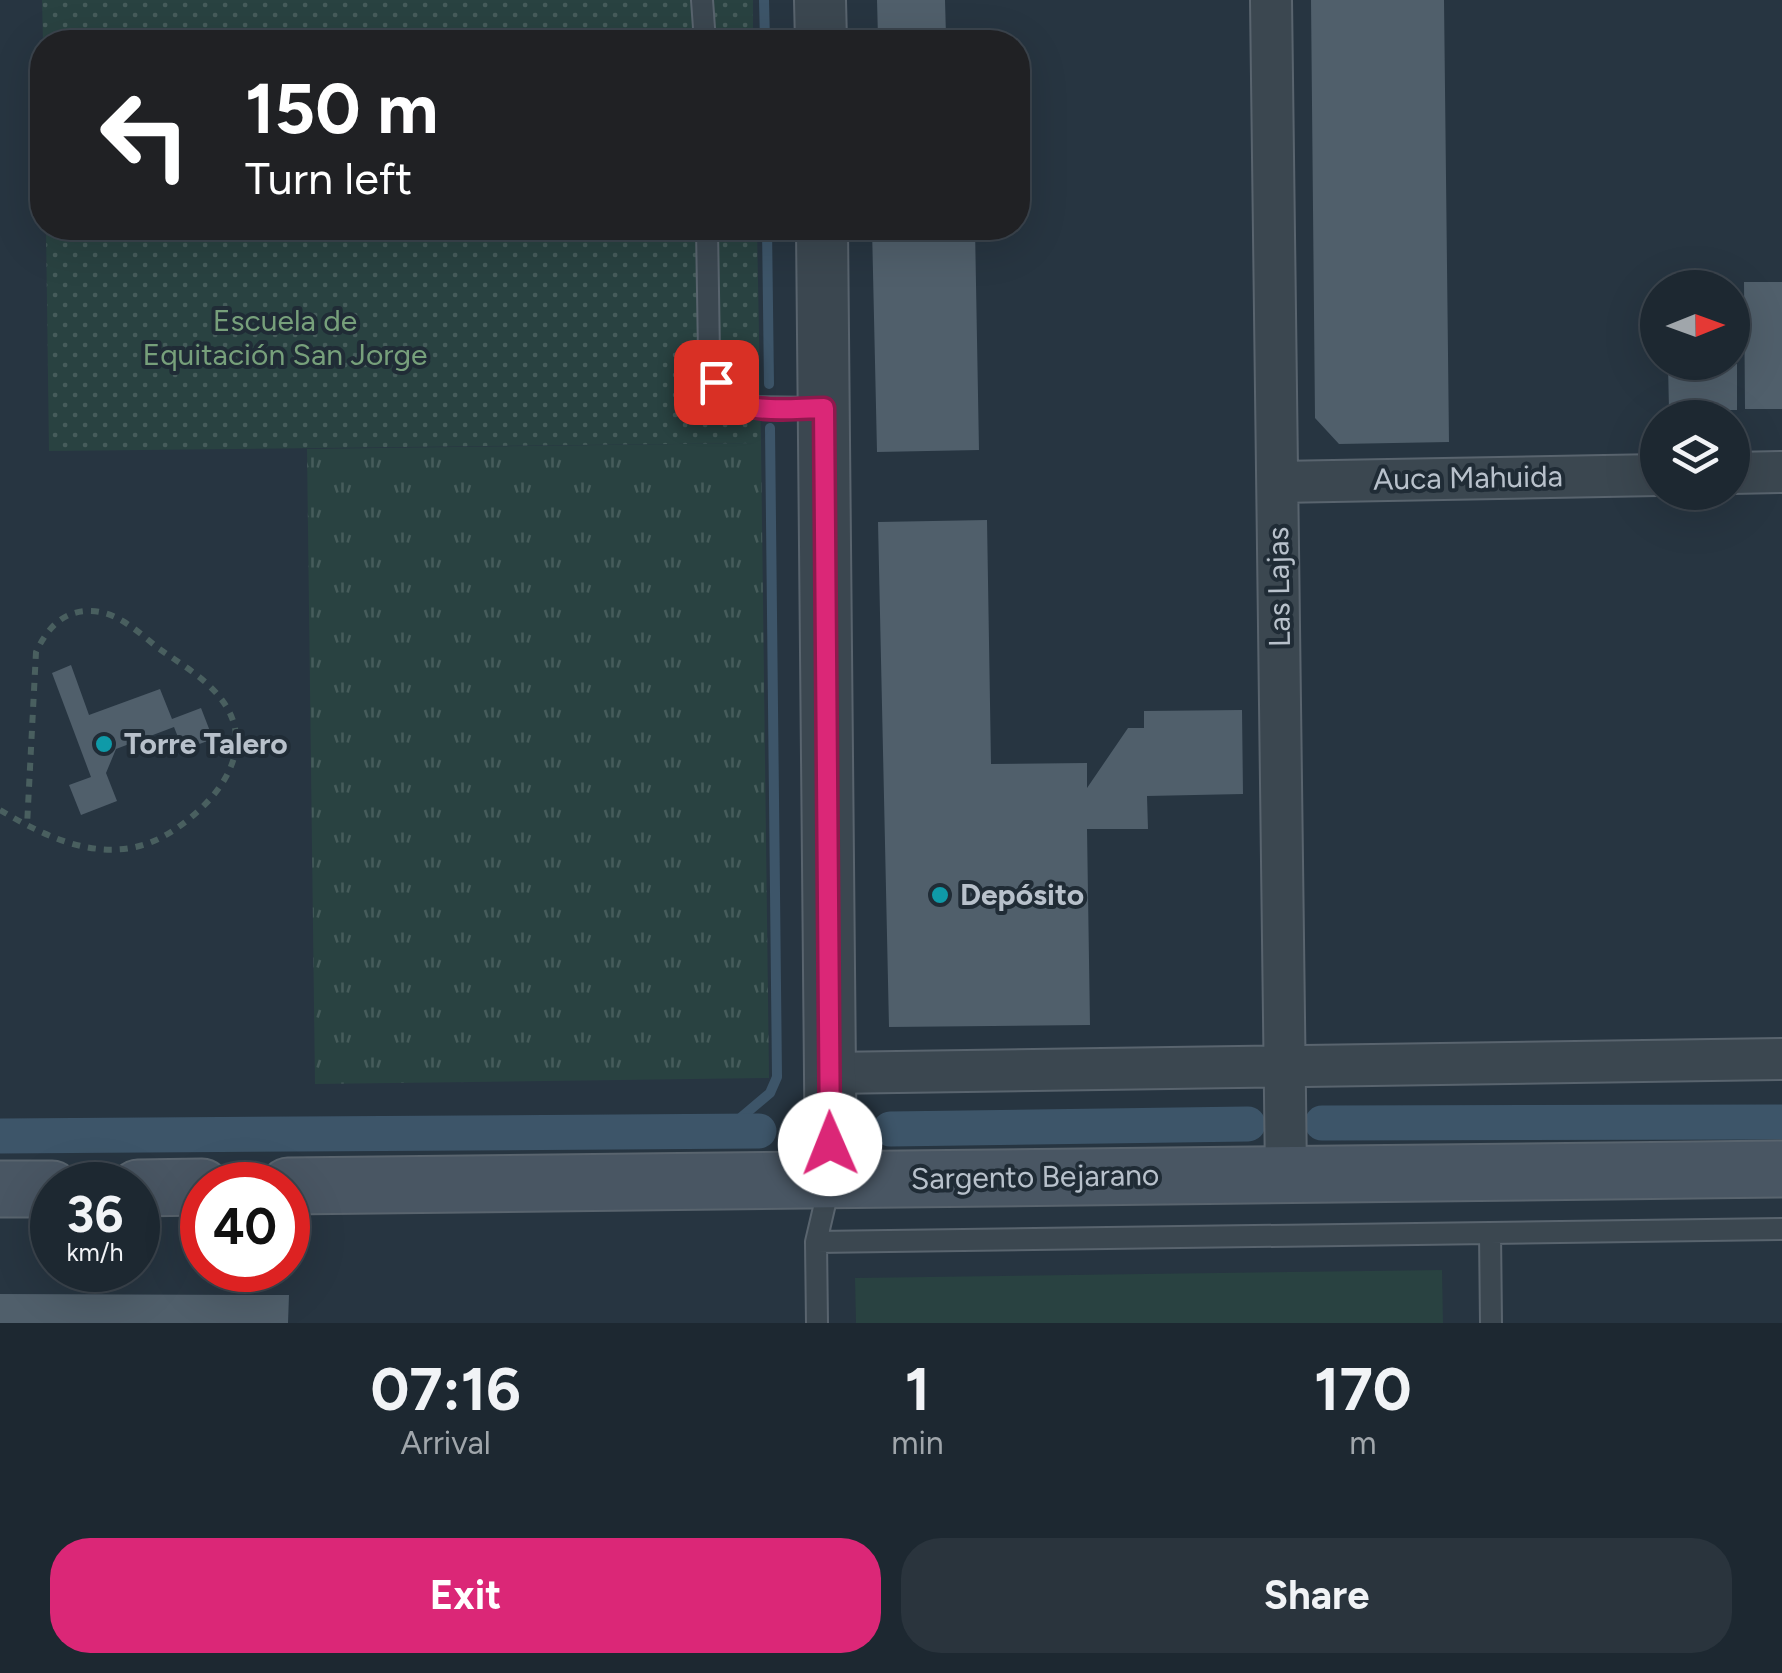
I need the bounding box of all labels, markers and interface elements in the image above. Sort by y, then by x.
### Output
text: 150 m [245,66,438,151]
icon: left [80,70,210,200]
text: Turn left [245,151,412,205]
north arrow [1640,270,1750,380]
map controls [1640,270,1750,510]
park label: Escuela de Equitación San Jorge [143,302,427,373]
pin [674,340,759,425]
icon: arrive [689,355,744,410]
button: layers [1640,400,1750,510]
street label: Auca Mahuida [1373,457,1563,498]
street label: Las Lajas [1259,526,1298,648]
place label: Torre Talero [124,725,288,762]
marker: Torre Talero [93,733,115,755]
place label: Depósito [960,876,1084,913]
marker: Depósito [929,884,951,906]
position arrow [778,1092,882,1196]
street label: Sargento Bejarano [911,1156,1159,1197]
speed limit sign: 40 [180,1162,310,1292]
text: 36 [67,1184,123,1245]
text: km/h [66,1237,124,1267]
text: 07:16 [370,1353,521,1425]
text: 1 [905,1353,930,1425]
text: 170 [1314,1353,1412,1425]
text: Arrival [400,1424,491,1462]
text: min [891,1424,944,1462]
text: m [1349,1424,1376,1462]
button: Exit [50,1538,881,1653]
button: Share [901,1538,1732,1653]

